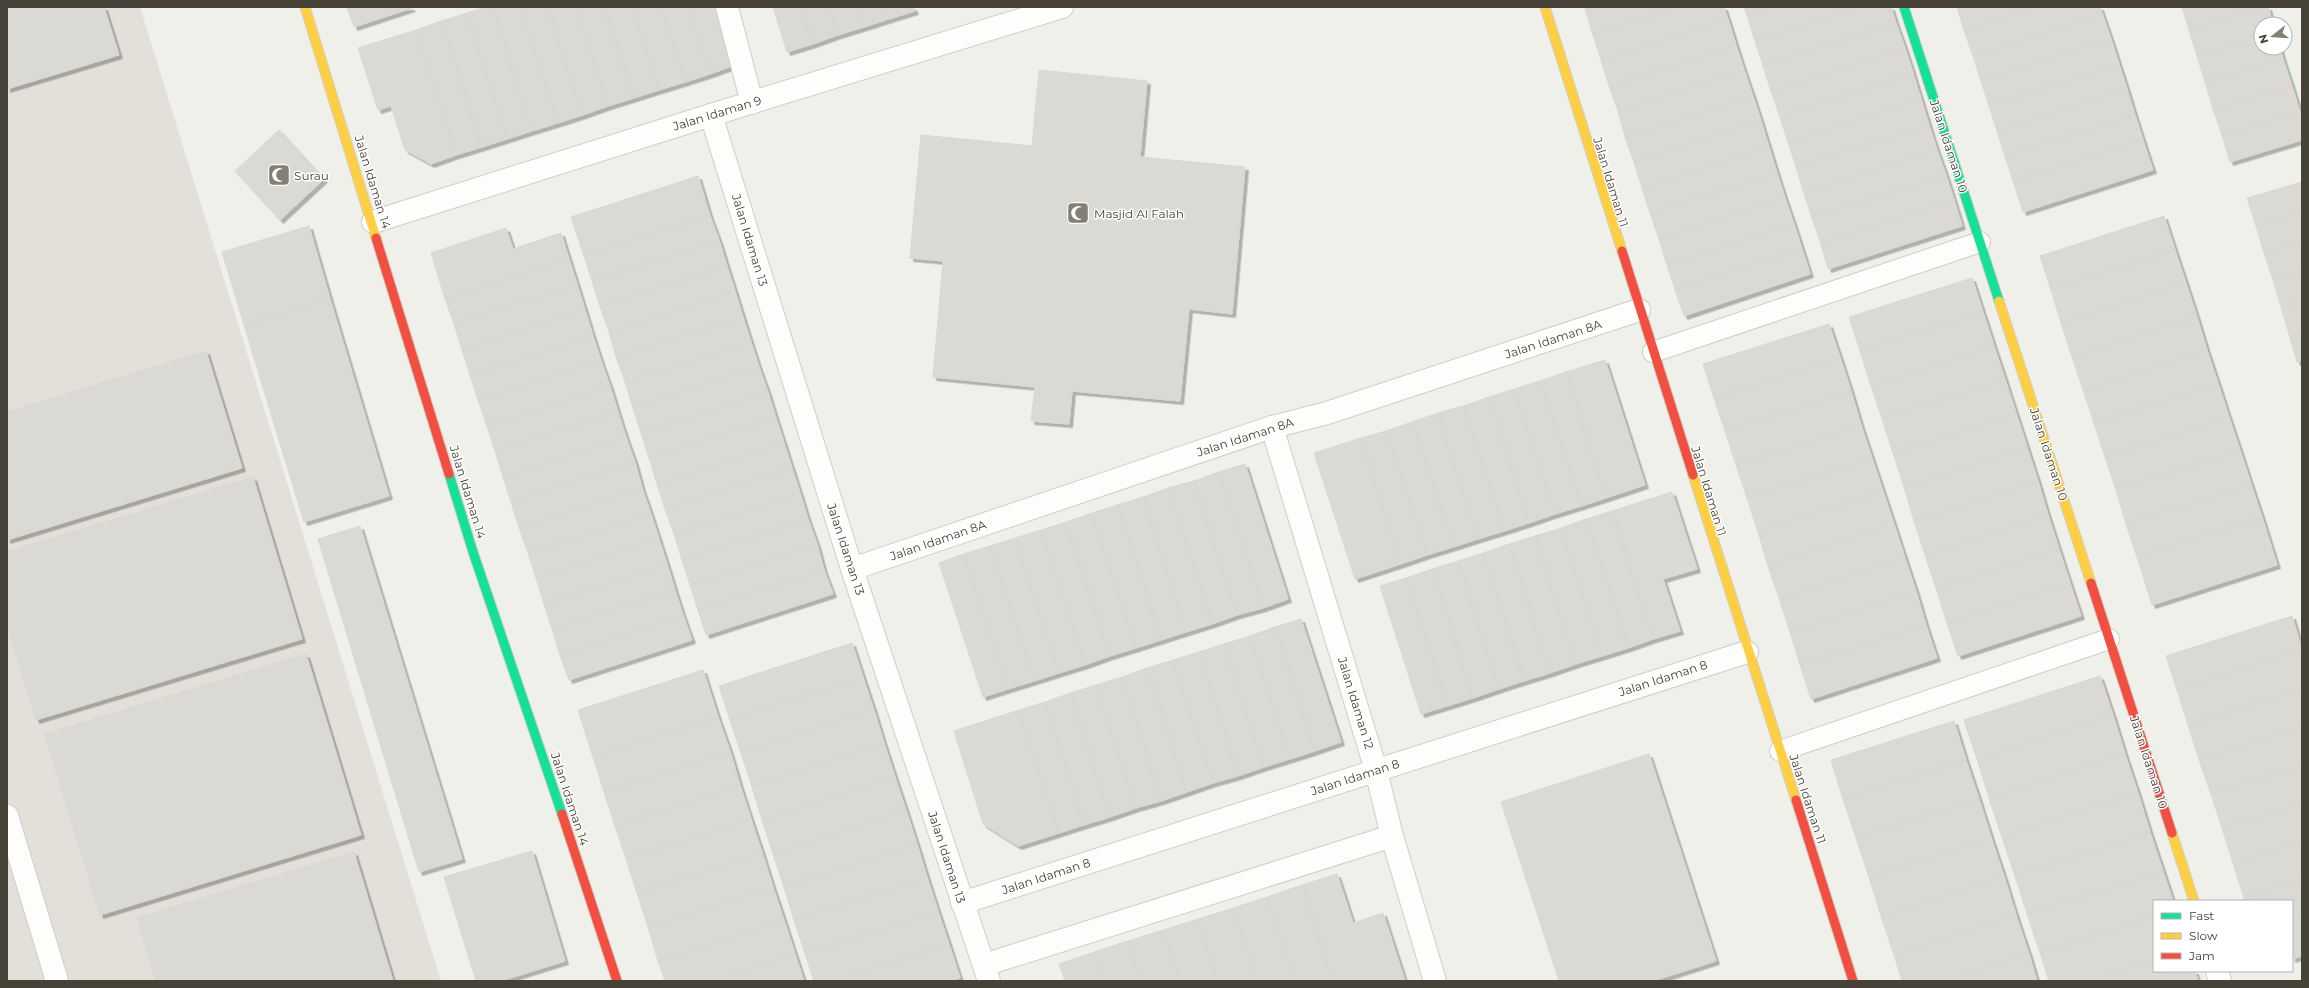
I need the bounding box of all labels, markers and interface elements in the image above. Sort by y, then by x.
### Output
north arrow [2253,16,2293,56]
text: N [2255,33,2271,45]
street label: Jalan Idaman 9 [670,92,763,134]
street label: Jalan Idaman 10 [1927,97,1971,194]
street label: Jalan Idaman 14 [351,133,394,231]
street label: Jalan Idaman 11 [1590,134,1632,229]
mosque icon: Surau [266,162,292,188]
place label: Surau [294,168,329,183]
street label: Jalan Idaman 13 [729,191,771,288]
mosque icon: Masjid Al Falah [1065,200,1091,226]
place label: Masjid Al Falah [1094,206,1184,221]
street label: Jalan Idaman 8A [1502,316,1604,362]
street label: Jalan Idaman 10 [2027,405,2071,502]
street label: Jalan Idaman 8A [1194,414,1296,460]
street label: Jalan Idaman 14 [446,443,489,541]
street label: Jalan Idaman 11 [1688,443,1730,538]
street label: Jalan Idaman 13 [824,500,868,597]
street label: Jalan Idaman 8A [887,516,988,564]
street label: Jalan Idaman 12 [1335,654,1377,751]
street label: Jalan Idaman 8 [1616,657,1709,700]
street label: Jalan Idaman 10 [2127,713,2171,810]
street label: Jalan Idaman 14 [548,750,592,847]
street label: Jalan Idaman 11 [1786,751,1830,846]
street label: Jalan Idaman 8 [1308,756,1401,799]
street label: Jalan Idaman 13 [925,808,969,905]
street label: Jalan Idaman 8 [999,855,1092,898]
legend [2153,900,2293,972]
text: Fast [2189,908,2214,923]
text: Slow [2189,928,2218,943]
text: Jam [2188,948,2215,963]

